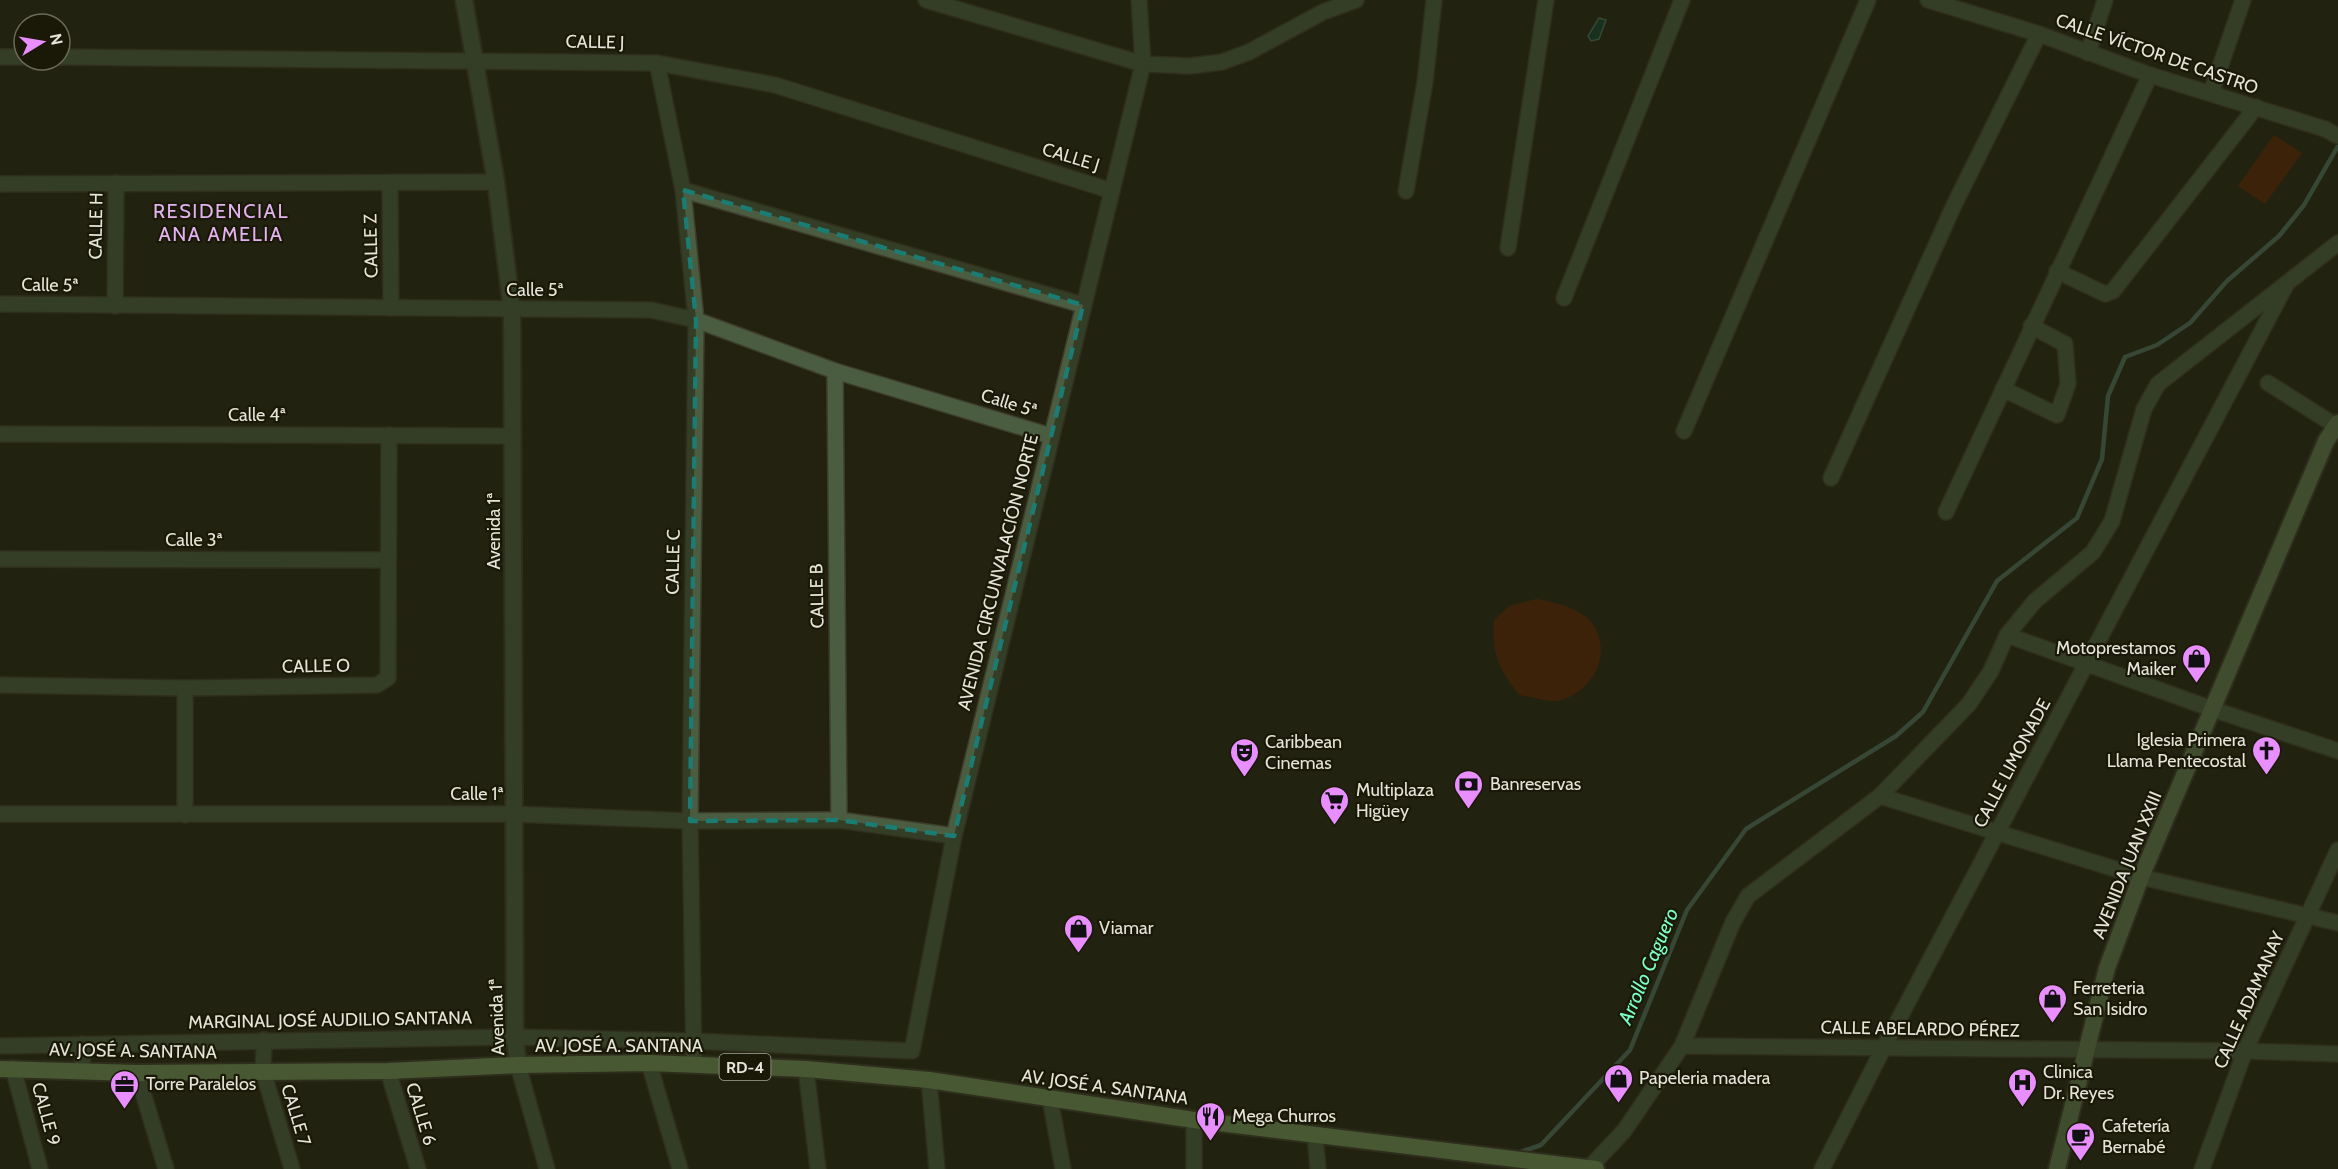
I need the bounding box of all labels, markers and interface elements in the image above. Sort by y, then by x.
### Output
street label: CALLE VÍCTOR DE CASTRO [2053,9,2261,99]
north arrow [12,12,72,72]
street label: CALLE J [565,30,625,54]
text: N [46,32,67,47]
street label: CALLE J [1040,138,1102,176]
street label: CALLE H [84,192,108,260]
district label: RESIDENCIAL ANA AMELIA [153,199,289,246]
street label: CALLE Z [359,214,383,278]
street label: Calle 5ª [21,274,79,296]
street label: Calle 5ª [506,279,564,301]
street label: Calle 5ª [978,384,1040,422]
street label: Calle 4ª [228,404,286,426]
street label: AVENIDA CIRCUNVALACIÓN NORTE [953,432,1043,712]
street label: Avenida 1ª [483,492,505,570]
street label: Calle 3ª [165,529,223,551]
street label: CALLE C [661,529,685,595]
street label: CALLE B [805,563,829,629]
place label: Motoprestamos Maiker [2056,637,2176,680]
shop icon: Motoprestamos Maiker [2181,642,2213,684]
street label: CALLE O [282,654,350,678]
street label: CALLE LIMONADE [1969,695,2055,831]
place label: Iglesia Primera Llama Pentecostal [2107,729,2247,772]
place label: Caribbean Cinemas [1265,731,1342,774]
church icon: Iglesia Primera Llama Pentecostal [2251,734,2283,776]
theatre icon: Caribbean Cinemas [1228,736,1260,778]
bank icon: Banreservas [1453,768,1485,810]
place label: Banreservas [1490,773,1581,795]
place label: Multiplaza Higüey [1356,779,1434,822]
street label: Calle 1ª [450,783,504,805]
supermarket icon: Multiplaza Higüey [1319,784,1351,826]
street label: AVENIDA JUAN XXIII [2087,788,2167,942]
water label: Arrollo Caguero [1612,904,1683,1029]
shop icon: Viamar [1062,912,1094,954]
place label: Viamar [1099,917,1154,939]
street label: CALLE ADAMANAY [2209,927,2289,1072]
place label: Ferreteria San Isidro [2073,977,2147,1020]
street label: Avenida 1ª [485,978,509,1056]
shop icon: Ferreteria San Isidro [2036,982,2068,1024]
street label: MARGINAL JOSÉ AUDILIO SANTANA [188,1007,472,1033]
street label: CALLE ABELARDO PÉREZ [1820,1016,2020,1042]
street label: AV. JOSÉ A. SANTANA [535,1035,703,1057]
street label: AV. JOSÉ A. SANTANA [49,1039,217,1063]
road number: RD-4 [720,1054,771,1080]
place label: Clinica Dr. Reyes [2043,1061,2114,1104]
shop icon: Papeleria madera [1602,1062,1634,1104]
street label: AV. JOSÉ A. SANTANA [1020,1064,1190,1110]
hospital icon: Clinica Dr. Reyes [2006,1066,2038,1108]
place label: Papeleria madera [1639,1067,1771,1089]
office icon: Torre Paralelos [109,1068,141,1110]
place label: Torre Paralelos [146,1073,256,1095]
street label: CALLE 9 [27,1080,65,1148]
street label: CALLE 6 [401,1080,441,1148]
street label: CALLE 7 [276,1082,316,1148]
restaurant icon: Mega Churros [1195,1100,1227,1142]
place label: Mega Churros [1232,1105,1336,1127]
place label: Cafetería Bernabé [2102,1115,2170,1158]
cafe icon: Cafetería Bernabé [2065,1120,2097,1162]

